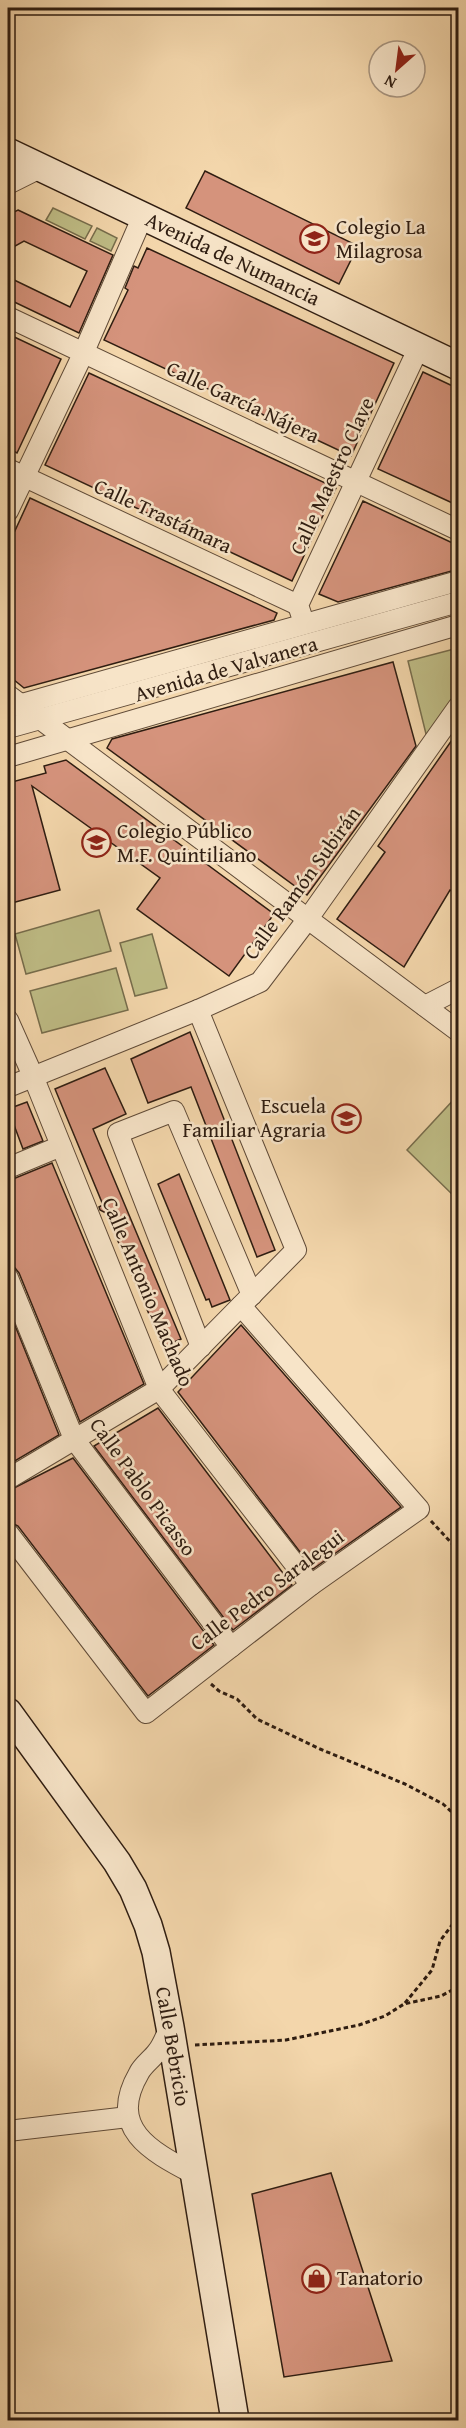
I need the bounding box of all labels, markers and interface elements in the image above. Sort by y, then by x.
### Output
north arrow [367,39,427,99]
text: N [379,69,400,95]
street label: Avenida de Numancia [141,204,326,313]
place label: Colegio La Milagrosa [336,211,426,266]
school or university icon: Colegio La Milagrosa [299,223,331,255]
street label: Calle García Nájera [162,353,325,451]
street label: Calle Maestro Clave [281,392,382,560]
street label: Calle Trastámara [89,470,237,561]
street label: Avenida de Valvanera [131,628,321,709]
street label: Calle Ramón Subirán [235,800,368,966]
place label: Colegio Público M.F. Quintiliano [117,815,257,870]
school or university icon: Colegio Público M.F. Quintiliano [80,827,112,859]
place label: Escuela Familiar Agraria [183,1090,326,1145]
school or university icon: Escuela Familiar Agraria [331,1102,363,1134]
street label: Calle Antonio Machado [95,1192,202,1391]
street label: Calle Pablo Picasso [82,1411,204,1562]
street label: Calle Pedro Saralegui [183,1521,350,1658]
street label: Calle Bebricio [148,1984,199,2109]
shop icon: Tanatorio [300,2262,332,2294]
place label: Tanatorio [337,2262,423,2293]

